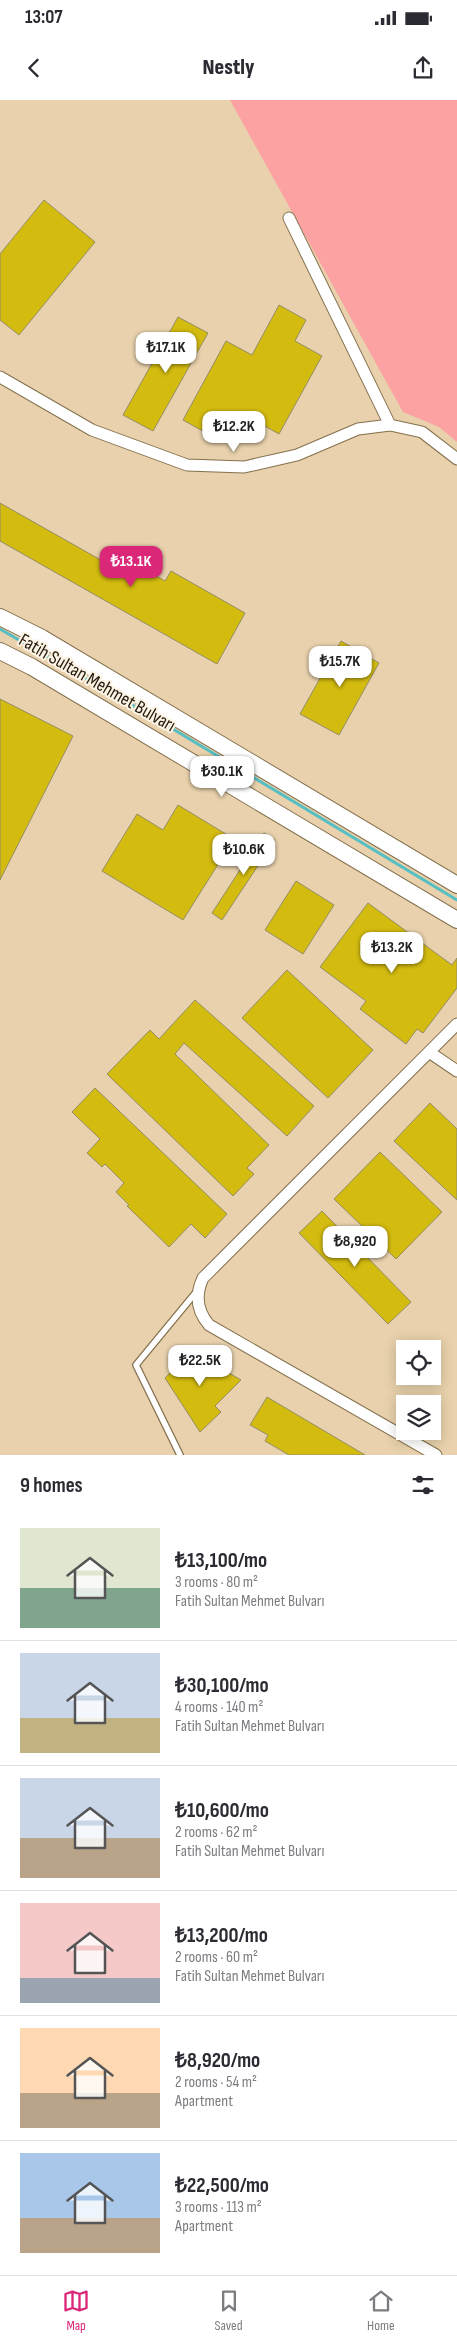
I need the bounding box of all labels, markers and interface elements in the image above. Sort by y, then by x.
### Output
text: 13:07 [25,6,63,29]
icon: back [20,54,48,82]
text: Nestly [203,54,254,81]
icon: share [409,54,437,82]
pin: ₺17.1K [125,332,207,374]
text: ₺17.1K [147,338,185,357]
pin: ₺12.2K [193,410,275,453]
text: ₺12.2K [213,417,255,436]
pin: ₺13.1K [90,546,172,588]
text: ₺13.1K [111,552,151,571]
street label: Fatih Sultan Mehmet Bulvarı [14,629,180,737]
pin: ₺15.7K [299,646,381,688]
text: ₺15.7K [320,652,360,671]
pin: ₺30.1K [181,756,263,798]
text: ₺30.1K [201,762,243,781]
pin: ₺10.6K [203,834,285,876]
text: ₺10.6K [223,840,265,859]
pin: ₺13.2K [351,932,433,974]
text: ₺13.2K [371,938,413,957]
pin: ₺8,920 [314,1226,396,1268]
text: ₺8,920 [334,1232,376,1251]
map controls [396,1340,441,1440]
button: locate [396,1340,441,1385]
pin: ₺22.5K [159,1344,241,1387]
text: ₺22.5K [179,1351,221,1370]
button: layers [396,1395,441,1440]
icon: filters [409,1471,437,1499]
text: 9 homes [20,1473,83,1498]
icon: home [60,1548,120,1608]
text: ₺13,100/mo [175,1548,267,1573]
text: 3 rooms · 80 m² [175,1573,258,1592]
text: Fatih Sultan Mehmet Bulvarı [175,1592,324,1611]
icon: home [60,1673,120,1733]
text: ₺30,100/mo [175,1673,269,1698]
text: 4 rooms · 140 m² [175,1698,263,1717]
text: Fatih Sultan Mehmet Bulvarı [175,1717,324,1736]
icon: home [60,1798,120,1858]
text: ₺10,600/mo [175,1798,269,1823]
text: 2 rooms · 62 m² [175,1823,258,1842]
text: Fatih Sultan Mehmet Bulvarı [175,1842,324,1861]
icon: home [60,1923,120,1983]
text: ₺13,200/mo [175,1923,268,1948]
text: 2 rooms · 60 m² [175,1948,258,1967]
text: Fatih Sultan Mehmet Bulvarı [175,1967,324,1986]
icon: home [60,2048,120,2108]
text: ₺8,920/mo [175,2048,260,2073]
text: 2 rooms · 54 m² [175,2073,257,2092]
text: Apartment [175,2092,233,2111]
icon: home [60,2173,120,2233]
text: ₺22,500/mo [175,2173,269,2198]
text: 3 rooms · 113 m² [175,2198,262,2217]
text: Apartment [175,2217,233,2236]
tab: Map [62,2287,90,2334]
tab: Saved [214,2287,243,2334]
tab: Home [367,2287,395,2334]

